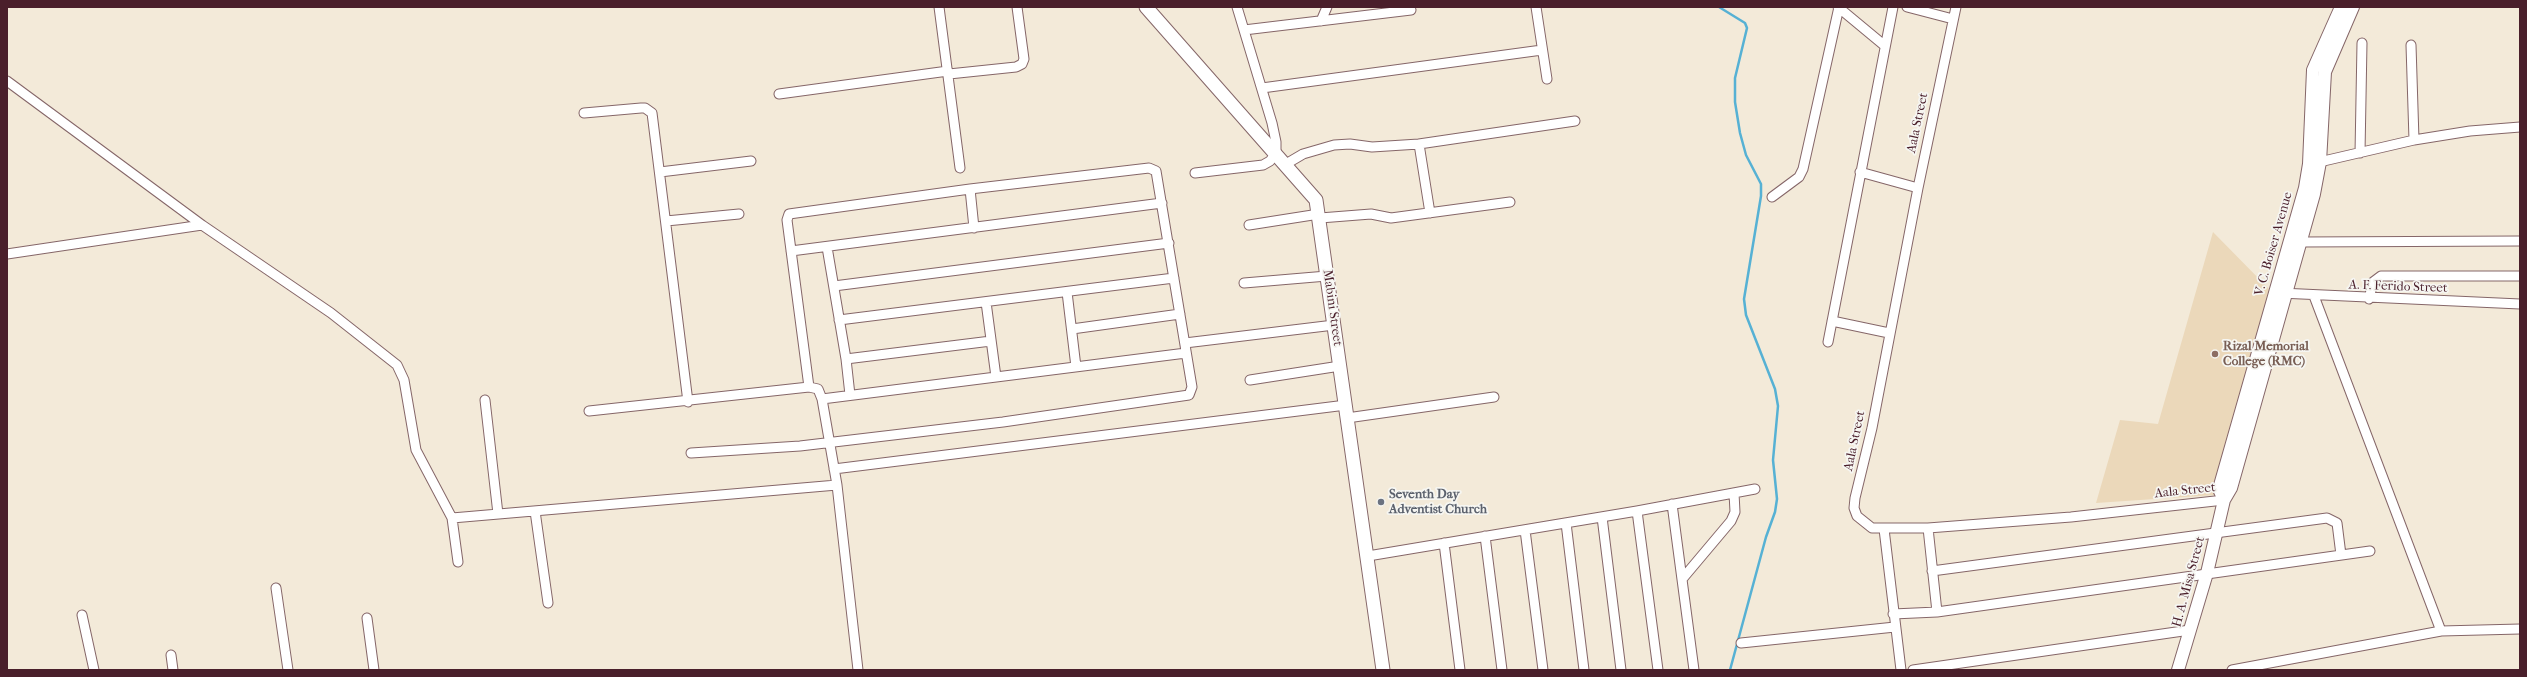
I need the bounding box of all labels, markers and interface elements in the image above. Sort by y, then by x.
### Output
street label: Aala Street [1904,91,1932,155]
street label: V. C. Boiser Avenue [2252,190,2296,298]
street label: Mabini Street [1319,269,1345,347]
street label: A. F. Ferido Street [2348,277,2448,297]
place label: Rizal Memorial College (RMC) [2223,339,2309,370]
marker: Rizal Memorial College (RMC) [2210,349,2220,359]
street label: Aala Street [1841,409,1869,473]
street label: Aala Street [2154,480,2216,502]
place label: Seventh Day Adventist Church [1389,487,1487,518]
marker: Seventh Day Adventist Church [1376,497,1386,507]
street label: H. A. Misa Street [2169,535,2209,629]

